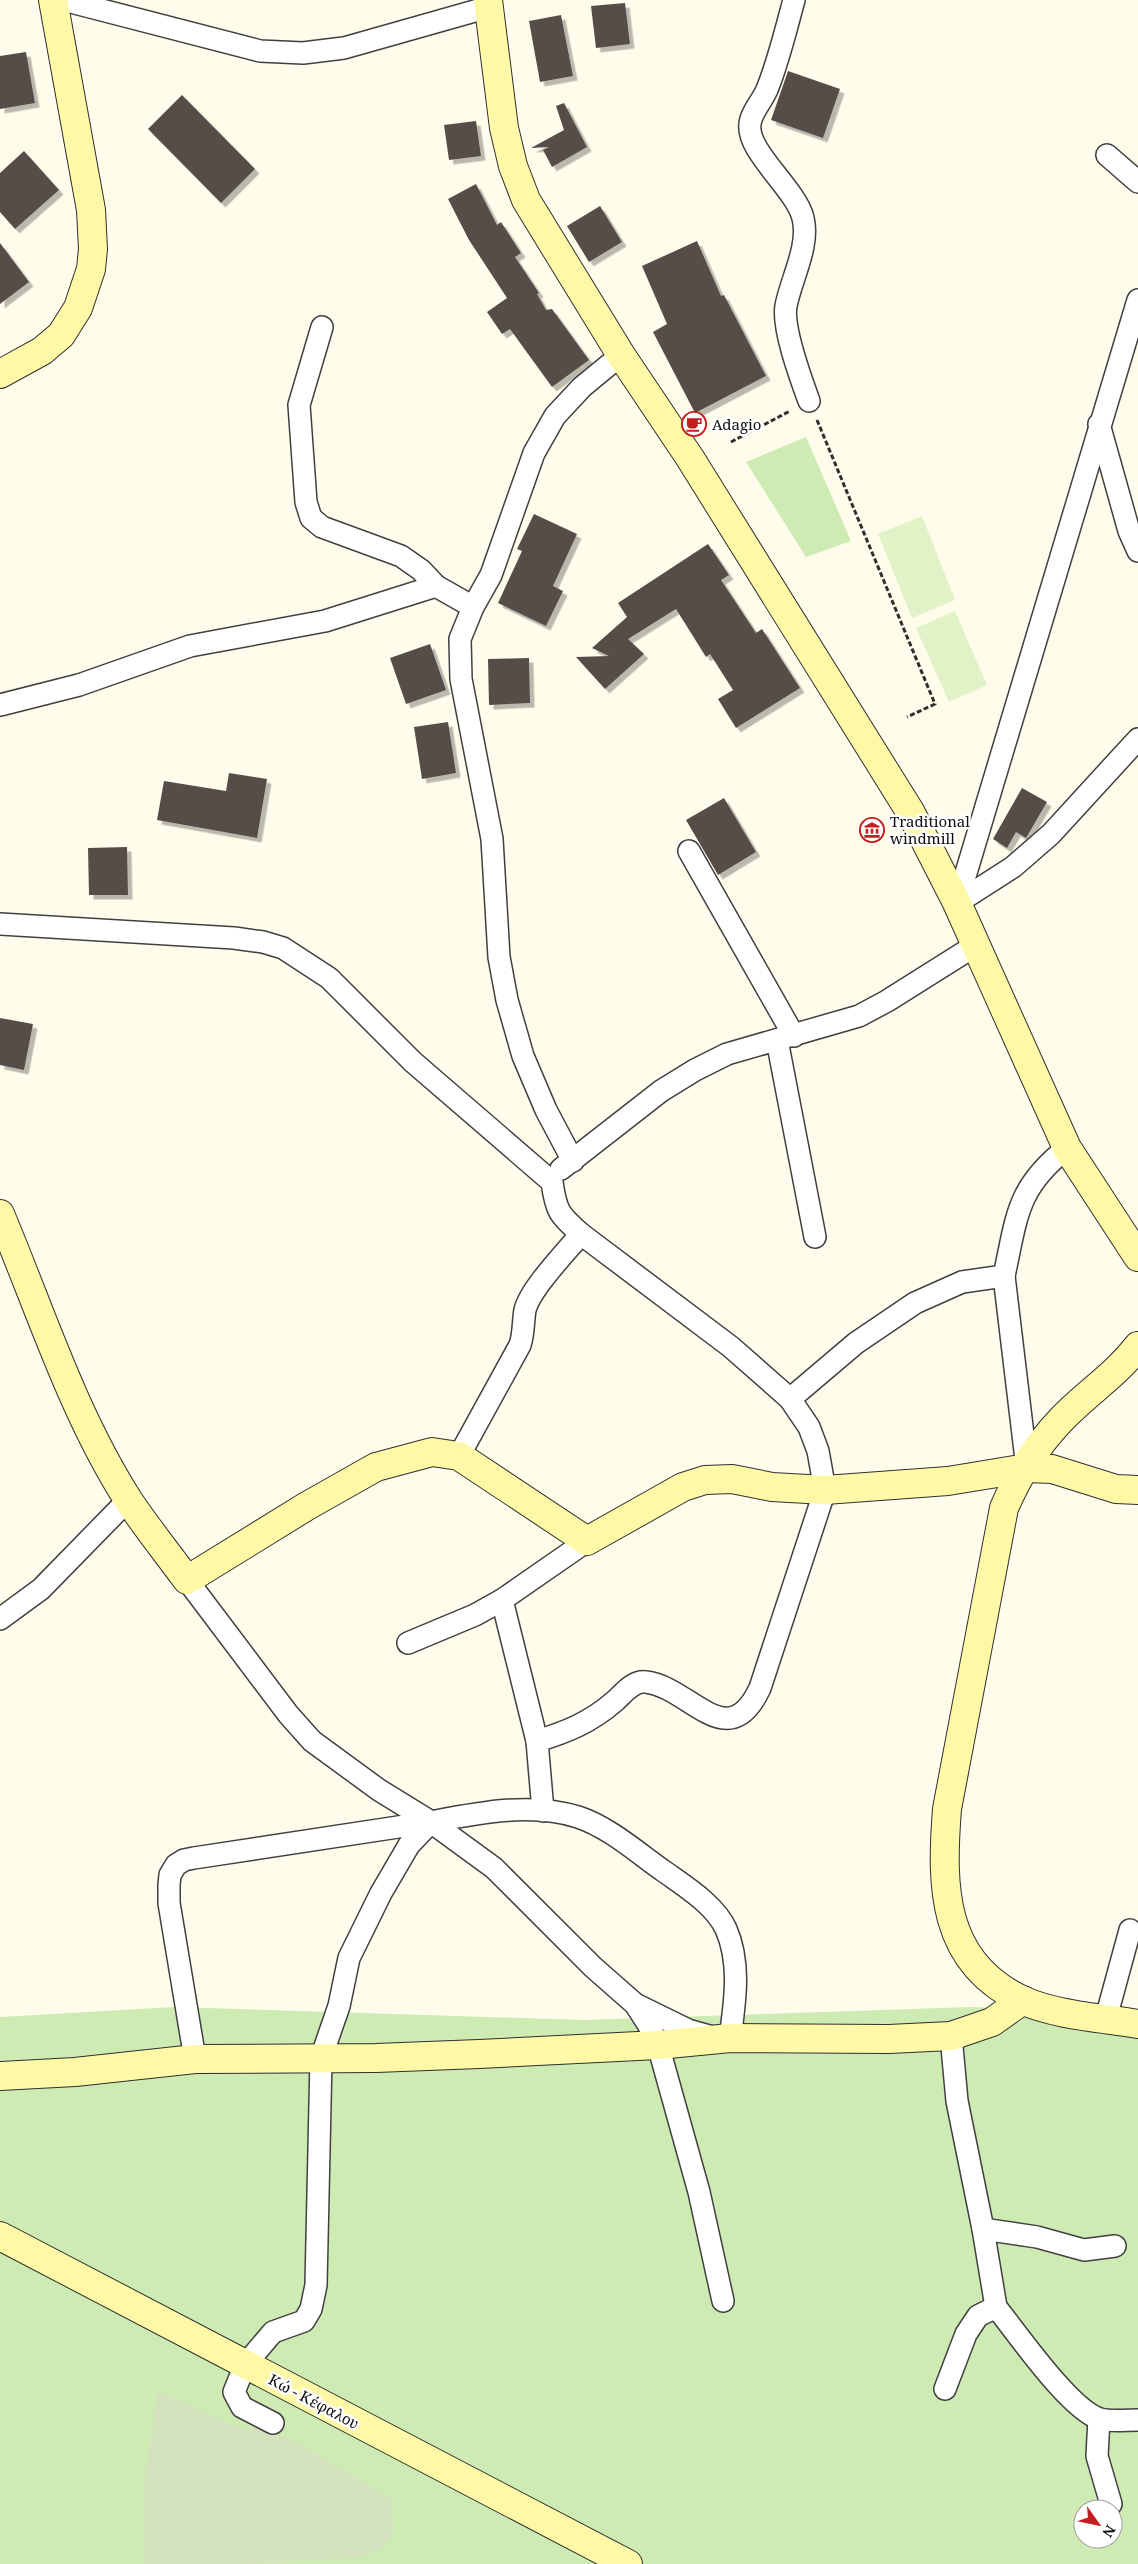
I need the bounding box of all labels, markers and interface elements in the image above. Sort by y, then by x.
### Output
cafe icon: Adagio [681,411,707,437]
place label: Adagio [712,414,761,434]
place label: Traditional windmill [890,811,970,848]
museum icon: Traditional windmill [859,817,885,843]
street label: Κώ - Κέφαλου [265,2369,363,2433]
north arrow [1073,2499,1123,2549]
text: N [1098,2522,1120,2541]

